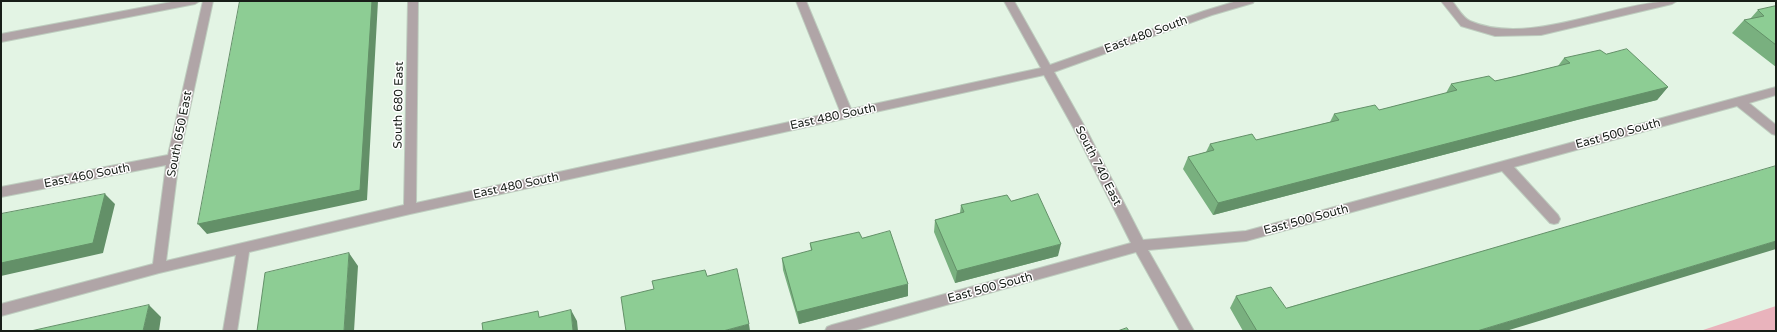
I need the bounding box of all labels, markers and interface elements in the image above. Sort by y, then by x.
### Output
street label: East 480 South [1102,13,1190,57]
street label: South 680 East [391,61,407,149]
street label: South 650 East [165,90,195,178]
street label: East 480 South [789,101,877,133]
street label: East 500 South [1574,116,1662,152]
street label: South 740 East [1072,124,1124,208]
street label: East 460 South [43,161,131,191]
street label: East 480 South [472,170,560,202]
street label: East 500 South [1262,202,1350,238]
street label: East 500 South [946,270,1034,306]

